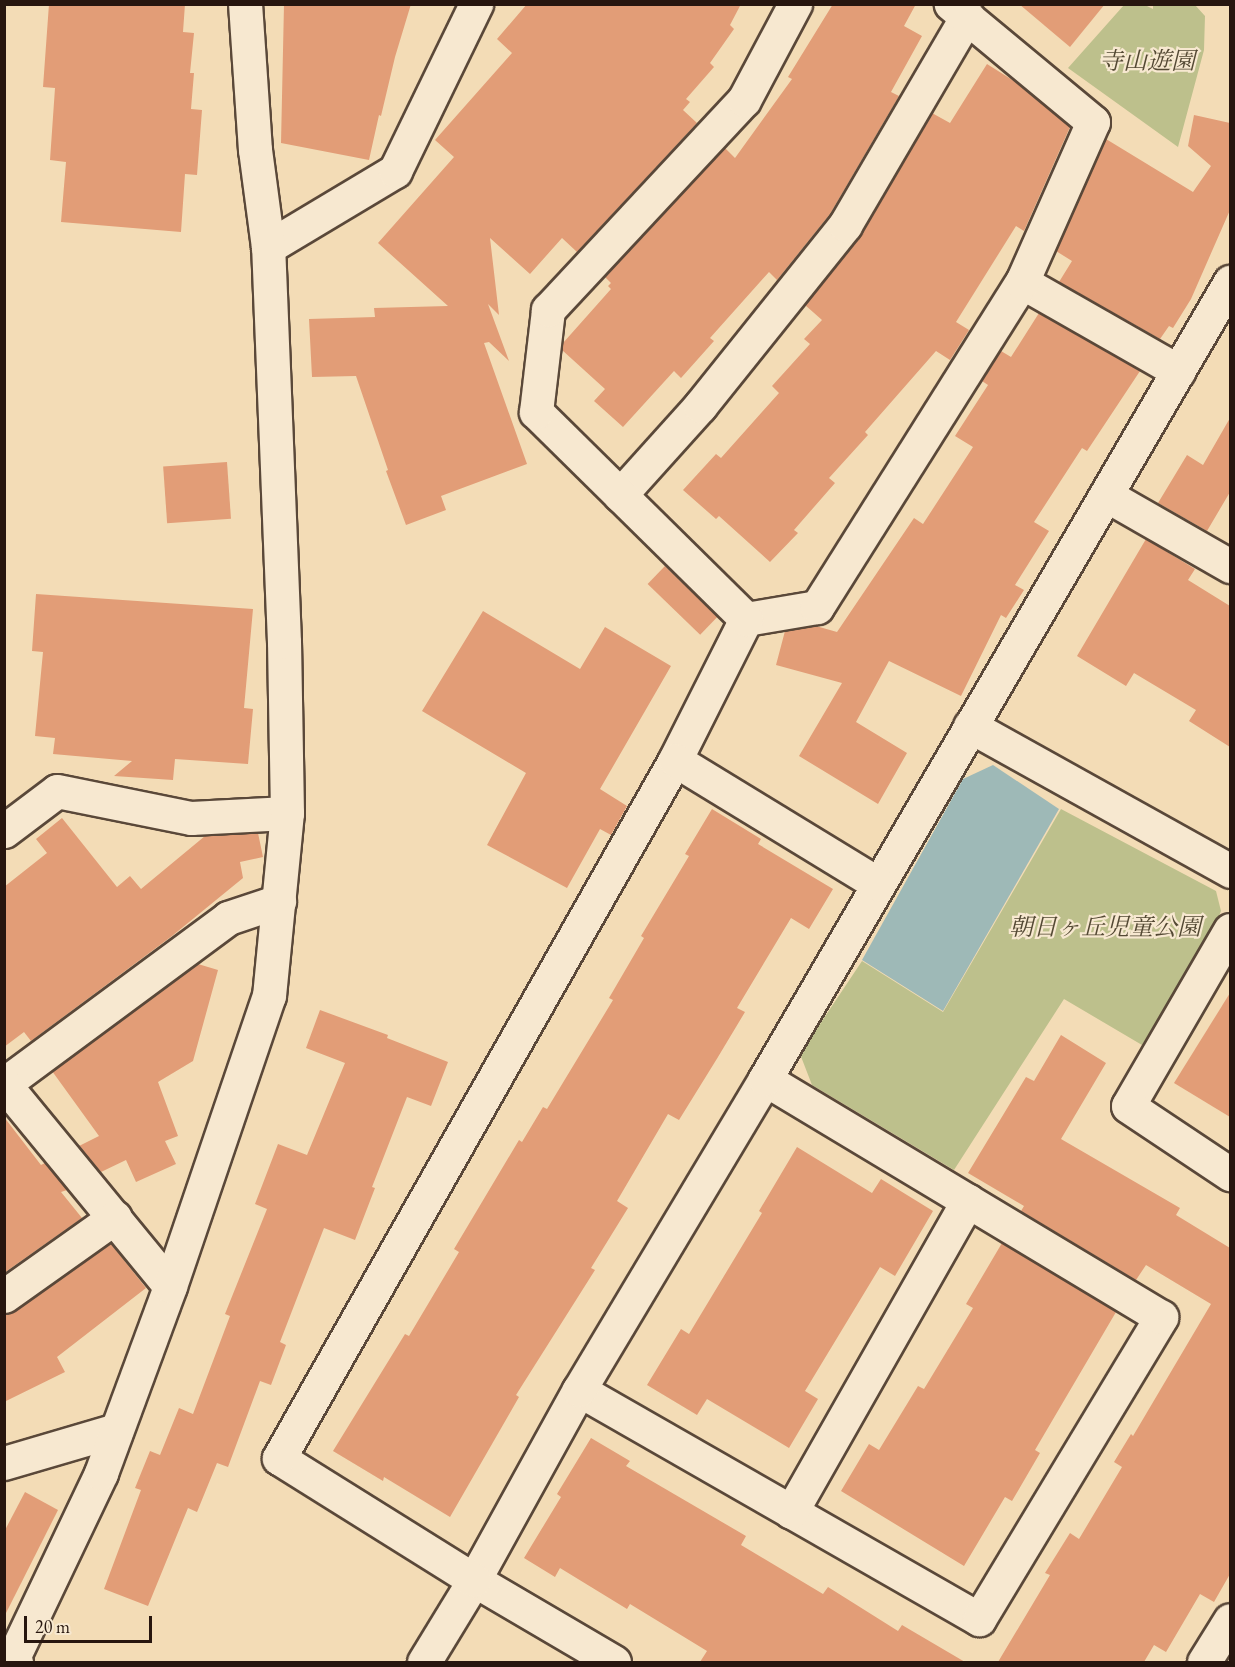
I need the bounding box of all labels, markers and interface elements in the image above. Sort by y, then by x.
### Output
park label: 寺山遊園 [1099,47,1195,75]
park label: 朝日ヶ丘児童公園 [1009,913,1201,941]
scale bar [27,1604,154,1642]
text: 20 m [35,1615,70,1638]

